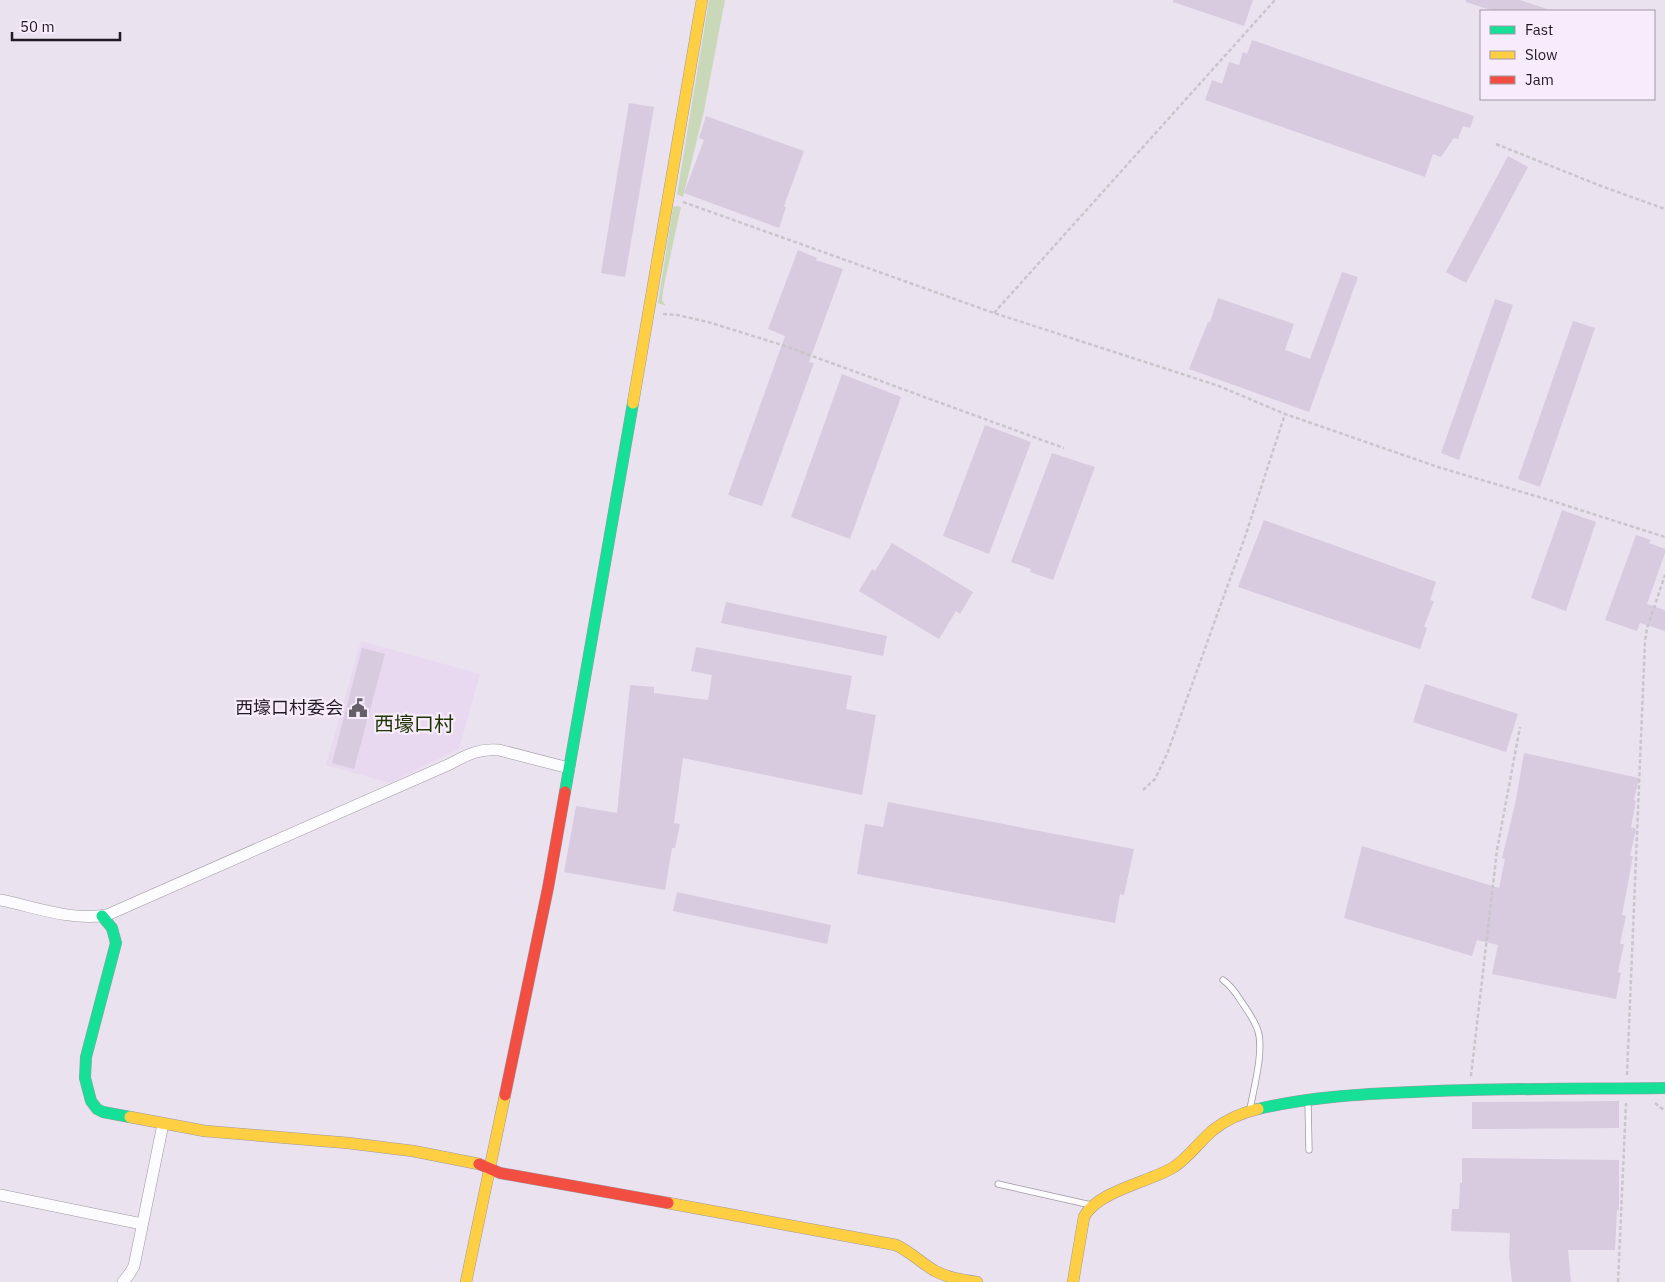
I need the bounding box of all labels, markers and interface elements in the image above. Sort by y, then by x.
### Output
scale bar [12,10,120,42]
legend [1480,10,1655,100]
text: 50 m [20,17,55,36]
text: Fast [1525,20,1553,39]
text: Slow [1525,45,1558,64]
text: Jam [1525,70,1554,89]
place label: 西壕口村委会 [235,696,343,719]
public building icon: 西壕口村委会 [347,697,369,719]
district label: 西壕口村 [374,710,454,737]

